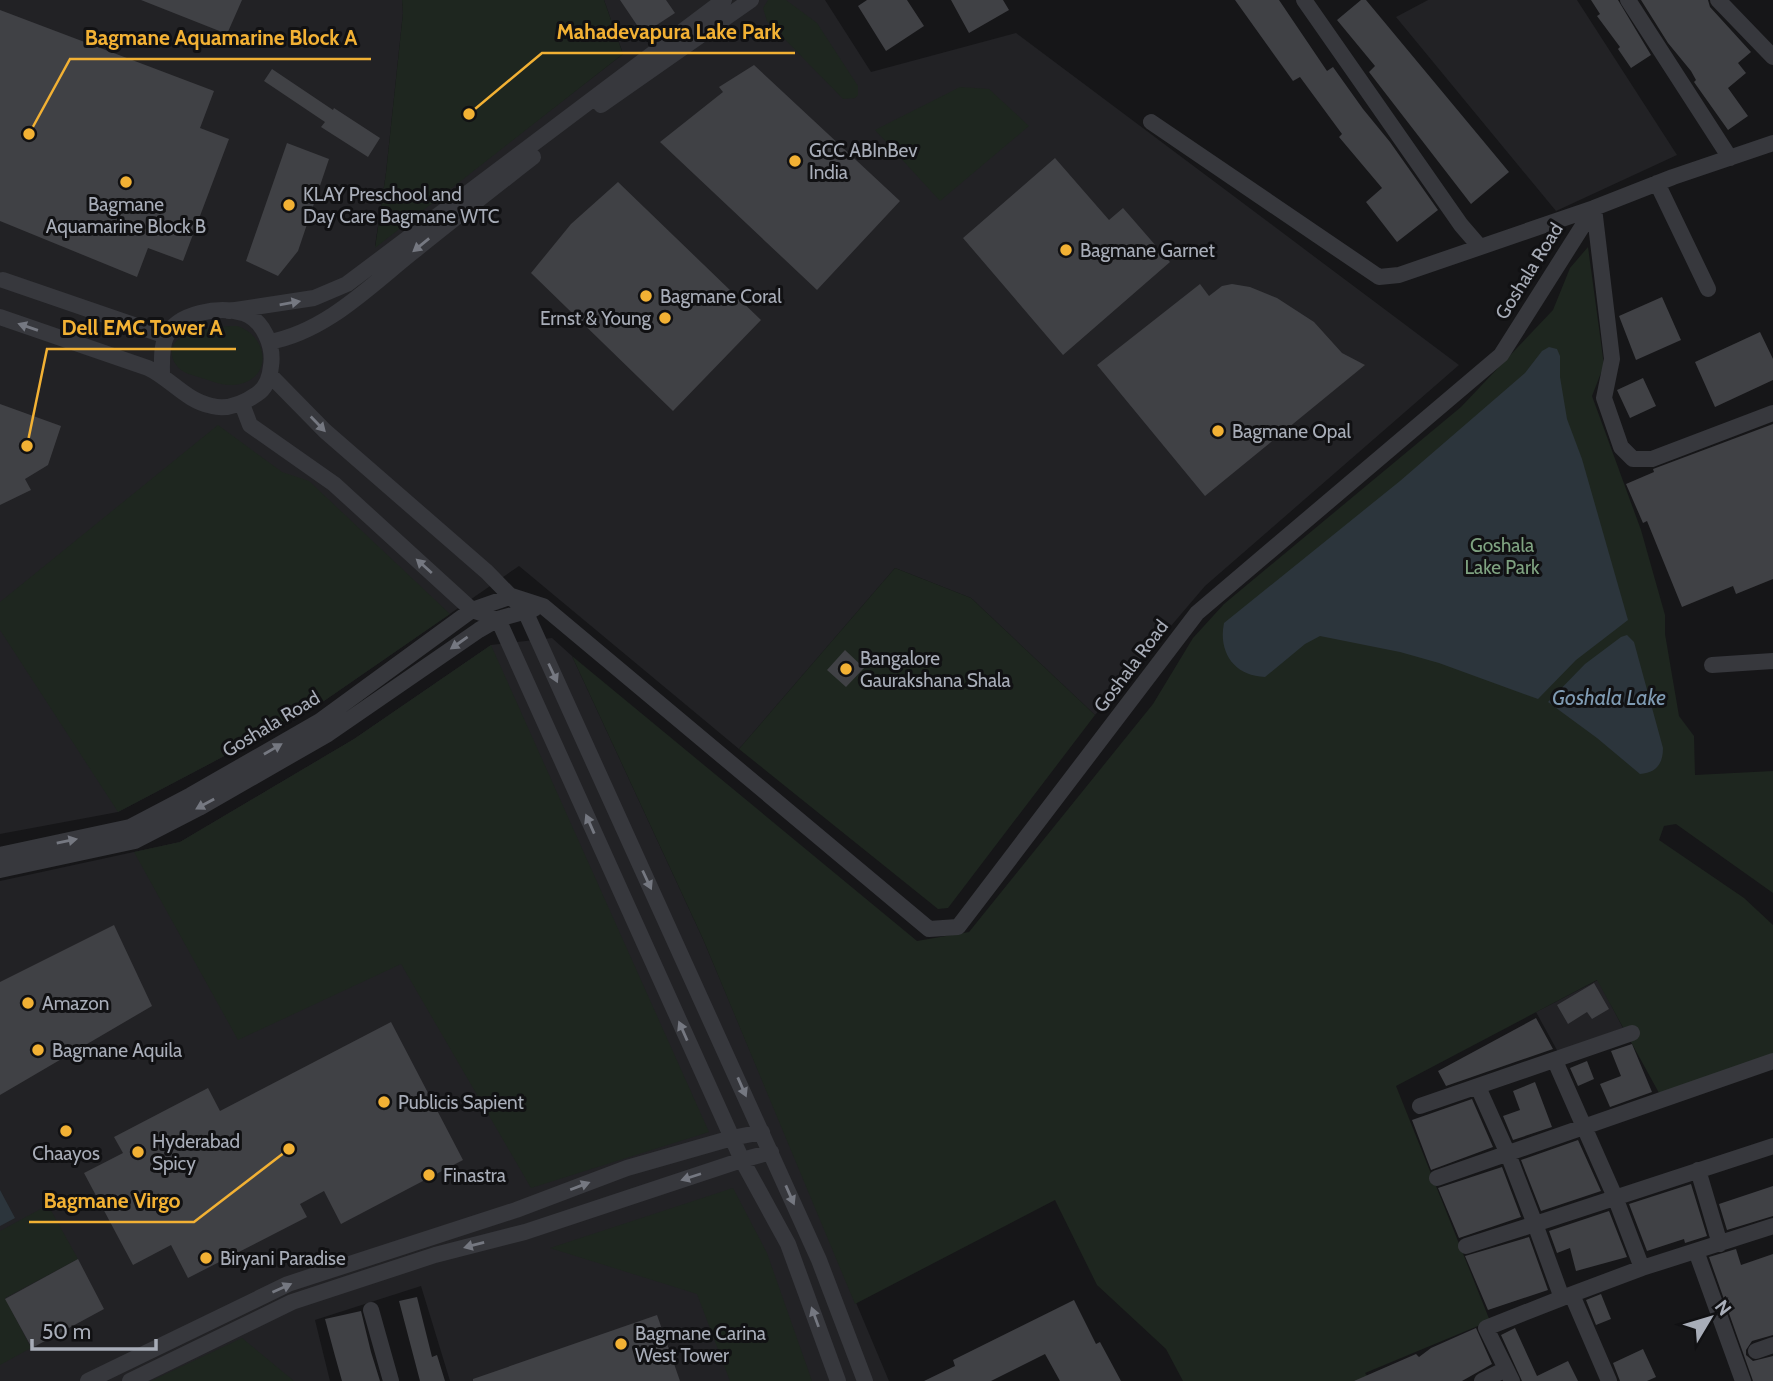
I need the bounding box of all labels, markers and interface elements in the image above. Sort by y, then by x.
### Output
callout: Mahadevapura Lake Park [542,11,795,53]
callout: Bagmane Aquamarine Block A [70,17,371,59]
text: Mahadevapura Lake Park [557,19,782,44]
text: Bagmane Aquamarine Block A [85,25,358,50]
place label: GCC ABInBev India [809,139,918,184]
marker: GCC ABInBev India [787,153,803,169]
marker: Bagmane Aquamarine Block B [118,174,134,190]
place label: KLAY Preschool and Day Care Bagmane WTC [303,183,500,228]
place label: Bagmane Aquamarine Block B [46,193,206,238]
marker: KLAY Preschool and Day Care Bagmane WTC [281,197,297,213]
street label: Goshala Road [1490,218,1568,324]
one-way arrow [412,238,430,252]
place label: Bagmane Garnet [1080,239,1216,262]
marker: Bagmane Garnet [1058,242,1074,258]
place label: Bagmane Coral [660,285,782,308]
marker: Bagmane Coral [638,288,654,304]
one-way arrow [279,297,301,308]
callout: Dell EMC Tower A [47,307,236,349]
place label: Ernst & Young [540,307,652,330]
marker: Ernst & Young [657,310,673,326]
text: Dell EMC Tower A [61,315,223,340]
one-way arrow [18,321,39,332]
one-way arrow [310,415,327,432]
place label: Bagmane Opal [1232,420,1352,443]
marker: Bagmane Opal [1210,423,1226,439]
park label: Goshala Lake Park [1465,534,1540,579]
one-way arrow [416,559,433,575]
street label: Goshala Road [1089,615,1173,717]
one-way arrow [450,636,468,650]
place label: Bangalore Gaurakshana Shala [860,647,1011,692]
marker: Bangalore Gaurakshana Shala [838,661,854,677]
one-way arrow [547,663,559,683]
water label: Goshala Lake [1552,685,1666,710]
street label: Goshala Road [218,686,324,762]
one-way arrow [263,743,282,755]
one-way arrow [196,798,215,810]
one-way arrow [584,813,595,834]
one-way arrow [56,835,78,846]
one-way arrow [641,870,653,890]
place label: Amazon [42,992,109,1015]
marker: Amazon [20,995,36,1011]
one-way arrow [677,1021,689,1041]
place label: Bagmane Aquila [52,1039,182,1062]
marker: Bagmane Aquila [30,1042,46,1058]
one-way arrow [736,1077,748,1097]
place label: Publicis Sapient [398,1091,525,1114]
marker: Publicis Sapient [376,1094,392,1110]
marker: Chaayos [58,1123,74,1139]
place label: Hyderabad Spicy [152,1130,240,1175]
place label: Chaayos [32,1142,100,1165]
marker: Hyderabad Spicy [130,1144,146,1160]
place label: Finastra [443,1164,506,1187]
marker: Finastra [421,1167,437,1183]
one-way arrow [681,1172,702,1183]
callout: Bagmane Virgo [29,1180,194,1222]
one-way arrow [569,1180,590,1191]
one-way arrow [784,1185,796,1205]
text: Bagmane Virgo [43,1188,181,1213]
one-way arrow [463,1240,485,1251]
place label: Biryani Paradise [220,1247,346,1270]
marker: Biryani Paradise [198,1250,214,1266]
one-way arrow [272,1282,292,1294]
north arrow [1675,1283,1745,1353]
text: N [1710,1295,1736,1320]
one-way arrow [809,1306,820,1327]
scale bar [32,1308,156,1352]
text: 50 m [42,1319,91,1344]
place label: Bagmane Carina West Tower [635,1322,766,1367]
marker: Bagmane Carina West Tower [613,1336,629,1352]

